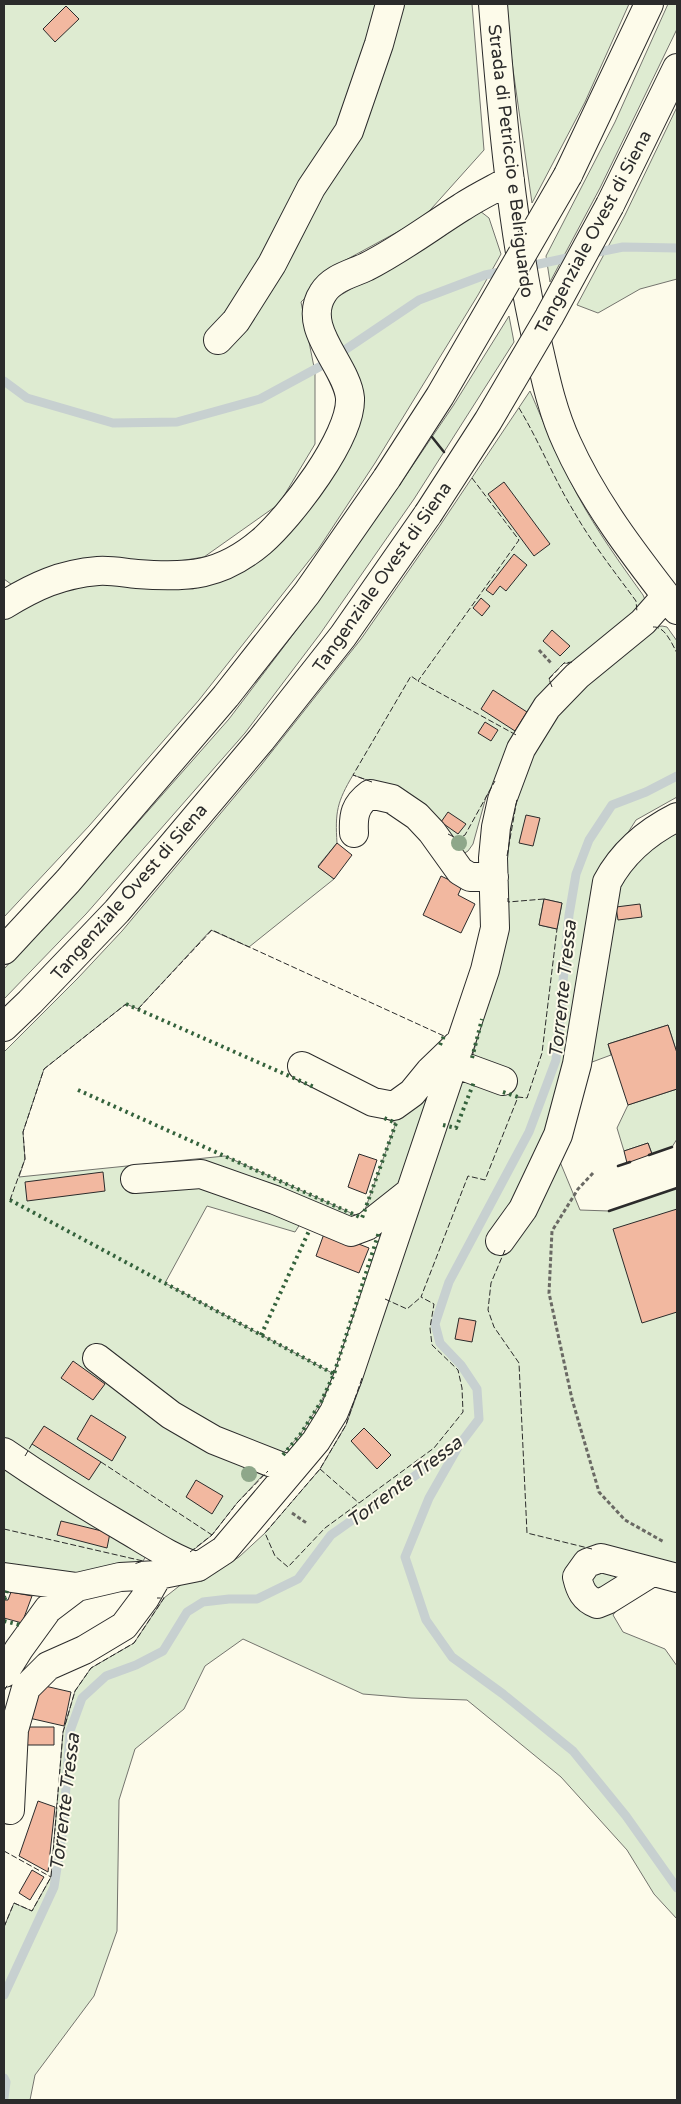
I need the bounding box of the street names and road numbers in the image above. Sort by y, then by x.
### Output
street label: Strada di Petriccio e Belriguardo [483,23,539,299]
street label: Tangenziale Ovest di Siena [530,126,656,338]
street label: Tangenziale Ovest di Siena [308,477,456,677]
street label: Tangenziale Ovest di Siena [46,799,212,985]

